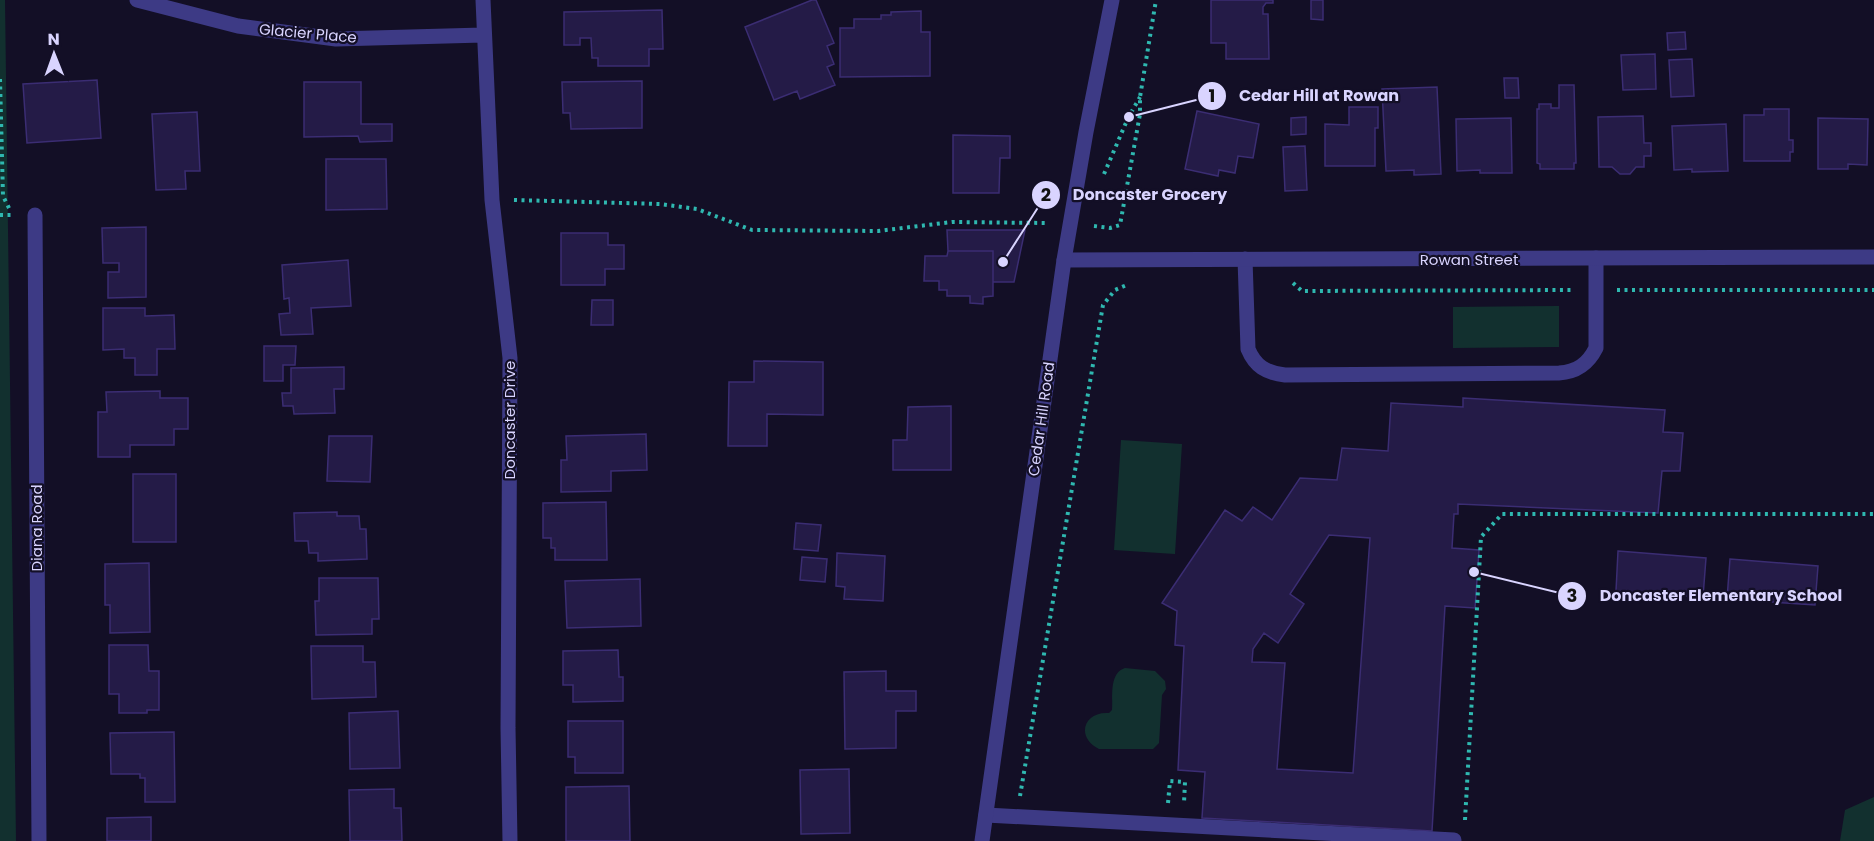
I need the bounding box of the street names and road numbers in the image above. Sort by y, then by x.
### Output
street label: Glacier Place [258,18,358,48]
street label: Rowan Street [1420,249,1518,270]
street label: Cedar Hill Road [1023,360,1059,478]
street label: Doncaster Drive [499,361,520,479]
street label: Diana Road [26,484,47,572]

